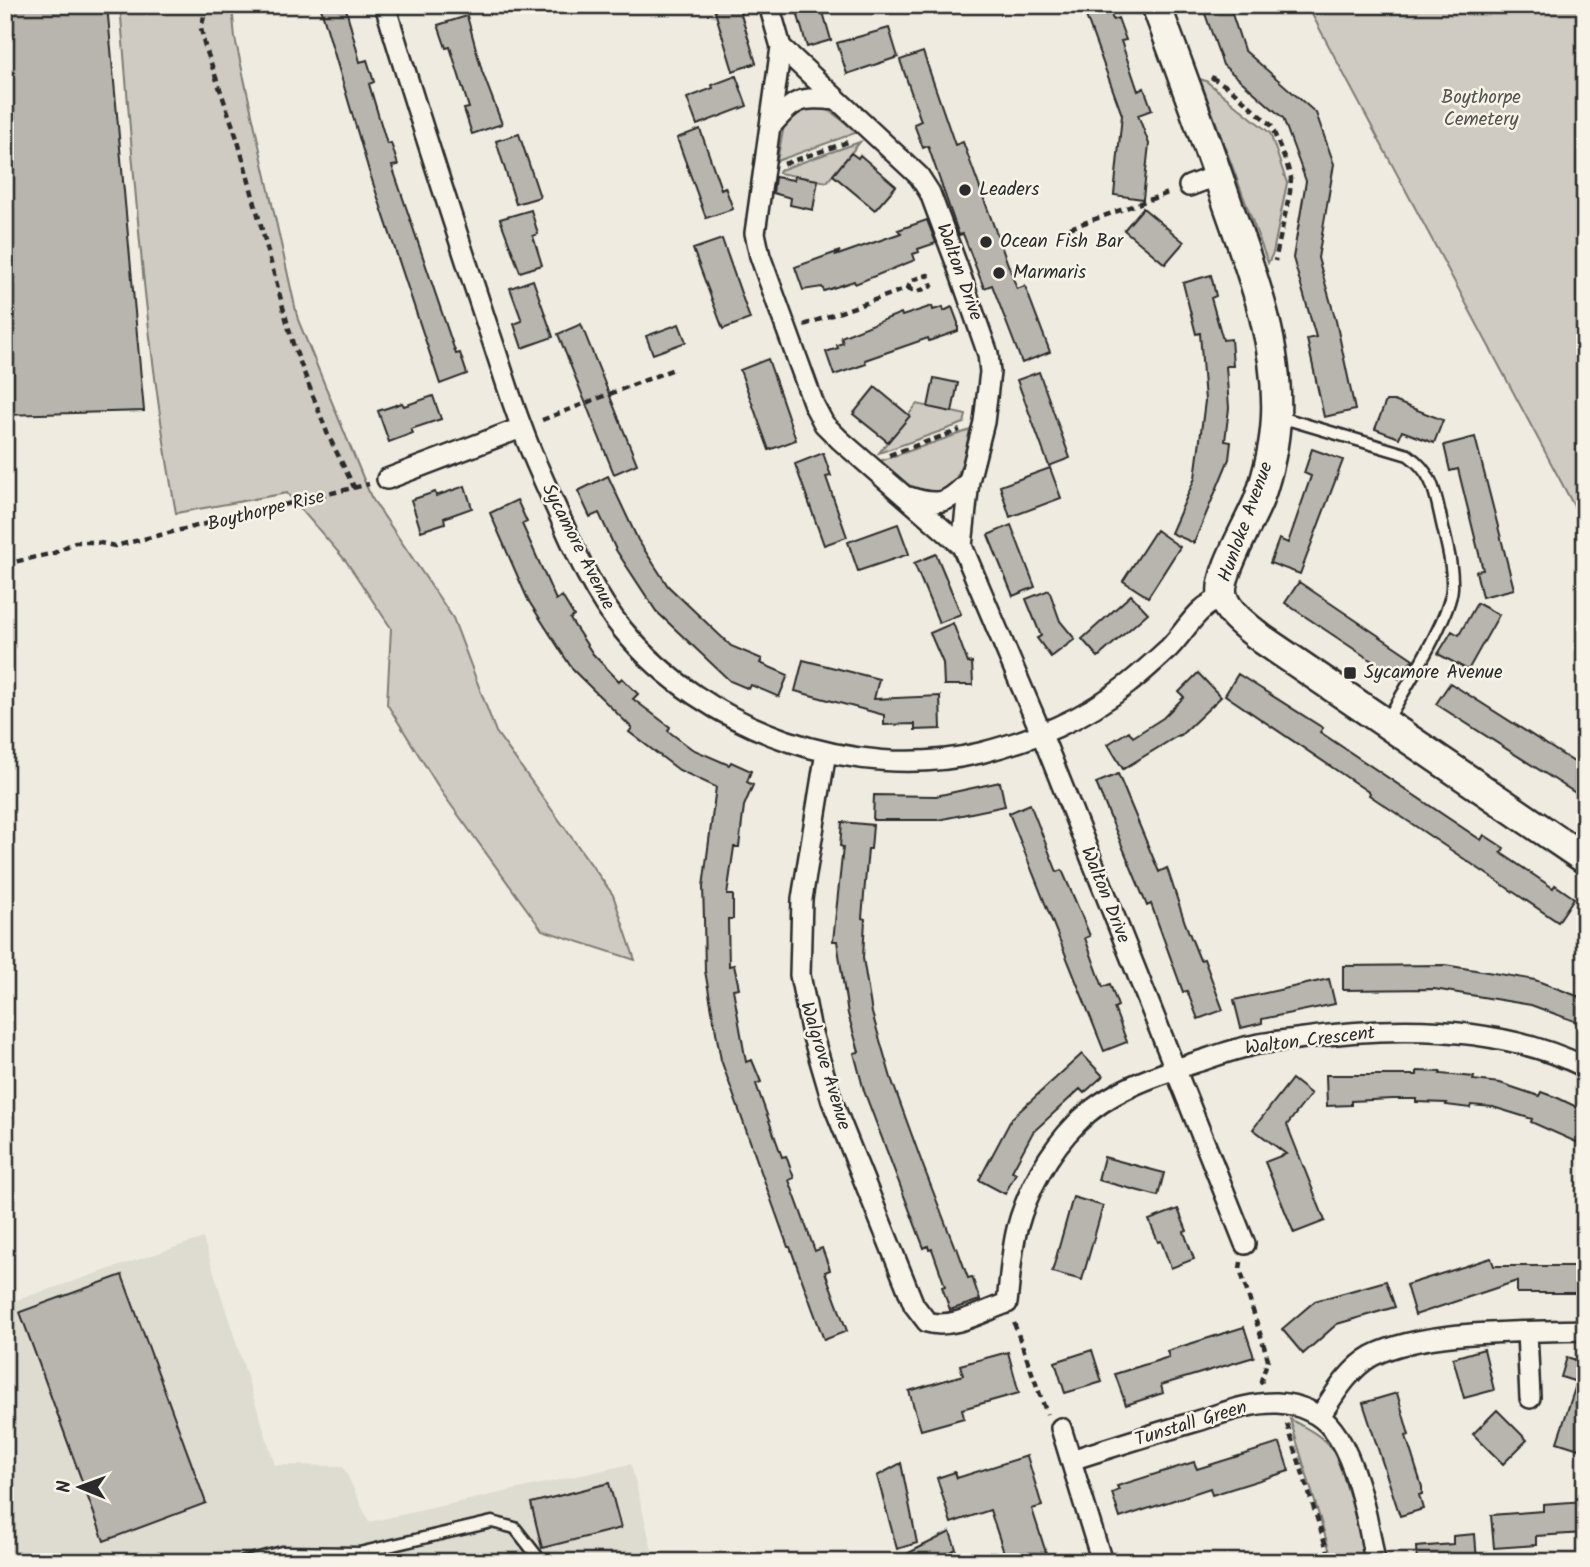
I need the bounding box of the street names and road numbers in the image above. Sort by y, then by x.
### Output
street label: Walton Drive [928,219,991,325]
street label: Hunloke Avenue [1210,457,1282,586]
street label: Sycamore Avenue [533,478,623,616]
street label: Boythorpe Rise [204,482,328,540]
street label: Walton Drive [1072,842,1138,948]
street label: Walgrove Avenue [791,998,859,1134]
street label: Walton Crescent [1243,1018,1377,1064]
street label: Tunstall Green [1131,1393,1251,1455]

